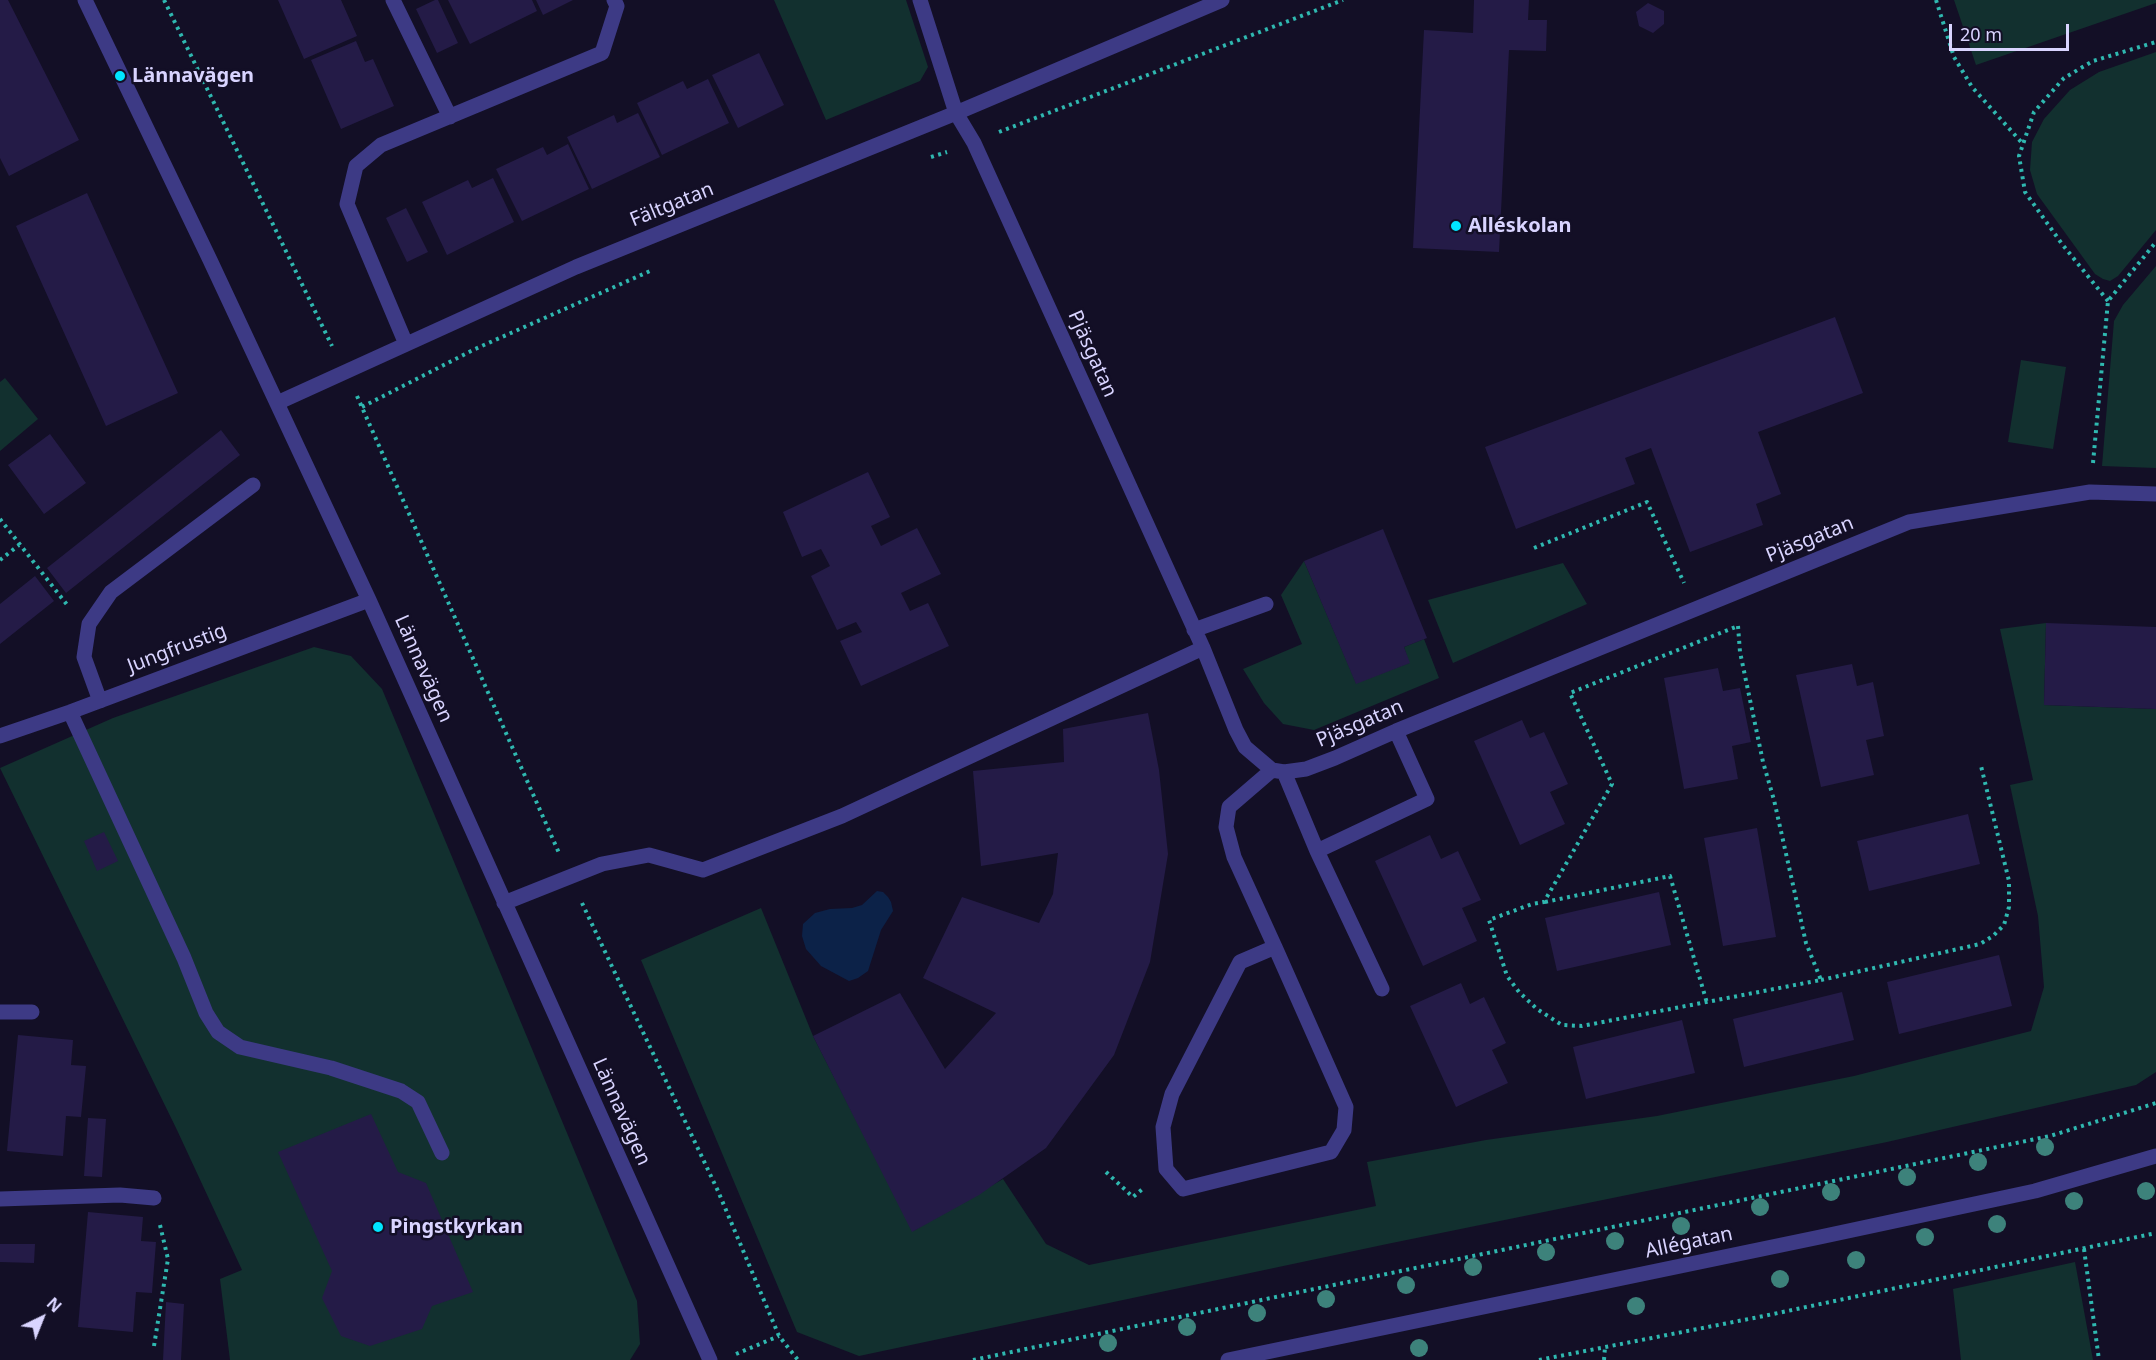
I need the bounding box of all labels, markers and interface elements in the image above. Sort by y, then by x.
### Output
scale bar [1952,12,2072,50]
text: 20 m [1960,22,2002,46]
place label: Lännavägen [132,64,254,88]
marker: Lännavägen [113,69,127,83]
street label: Fältgatan [627,177,717,233]
place label: Alléskolan [1468,214,1572,238]
marker: Alléskolan [1449,219,1463,233]
street label: Pjäsgatan [1062,307,1122,401]
street label: Pjäsgatan [1763,512,1857,568]
street label: Lännavägen [389,612,457,726]
street label: Jungfrustig [124,619,230,679]
street label: Pjäsgatan [1313,695,1407,753]
street label: Lännavägen [587,1055,655,1169]
place label: Pingstkyrkan [390,1215,523,1239]
marker: Pingstkyrkan [371,1220,385,1234]
street label: Allégatan [1643,1222,1735,1264]
north arrow [12,1288,72,1348]
text: N [42,1292,67,1317]

